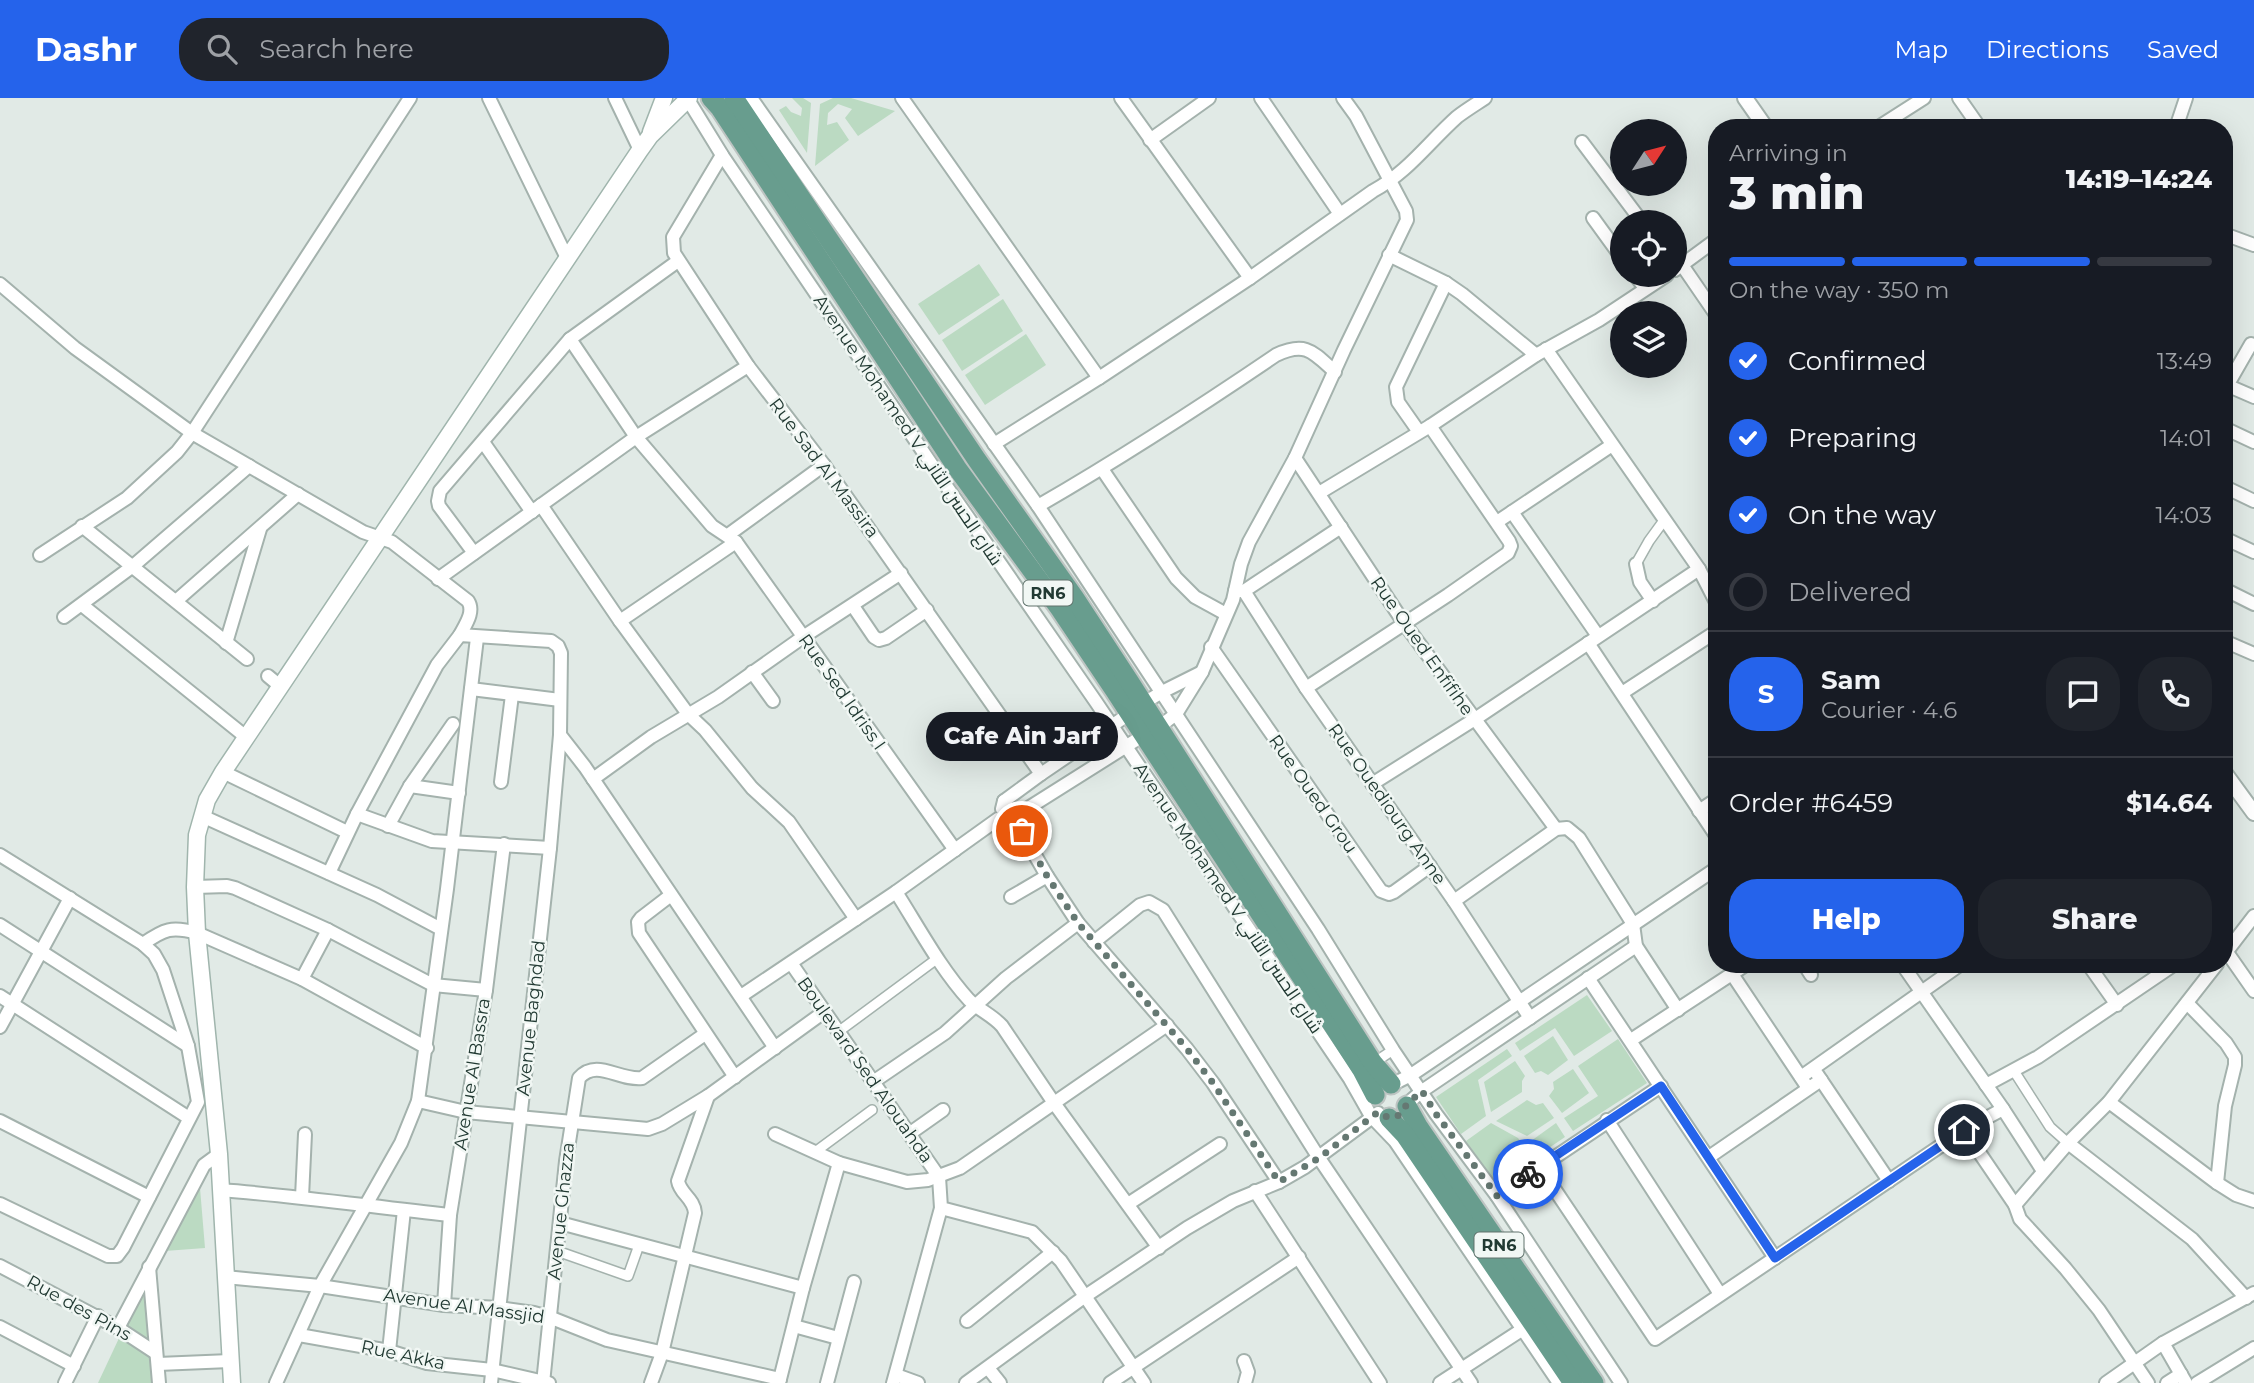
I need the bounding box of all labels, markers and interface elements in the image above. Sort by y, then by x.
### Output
search box [179,18,669,81]
text: Dashr [35,29,137,69]
icon: search [203,30,241,68]
text: Search here [259,33,414,65]
text: Map [1895,35,1948,64]
text: Directions [1986,35,2109,64]
text: Saved [2147,35,2219,64]
north arrow [1610,119,1687,196]
map controls [1610,119,1687,378]
text: Arriving in [1729,139,1848,167]
text: 14:19–14:24 [2066,163,2212,195]
text: 3 min [1729,164,1865,221]
button: locate [1610,210,1687,287]
text: On the way · 350 m [1729,276,1949,304]
street label: Avenue Mohamed V شارع الحسن الثاني [806,290,1007,571]
button: layers [1610,301,1687,378]
icon: check [1729,342,1767,380]
text: Confirmed [1788,345,1927,377]
text: 13:49 [2157,347,2212,375]
street label: Rue Sad Al Massira [764,394,884,542]
icon: check [1729,419,1767,457]
text: Preparing [1788,422,1917,454]
text: 14:01 [2160,424,2212,452]
icon: check [1729,496,1767,534]
text: On the way [1788,499,1936,531]
text: 14:03 [2156,501,2212,529]
street label: Rue Oued Enfifihe [1366,572,1478,720]
text: Delivered [1788,576,1912,608]
road number: RN6 [1024,580,1072,606]
street label: Rue Sed Idriss I [794,630,890,754]
button: chat [2046,657,2120,731]
button: phone [2138,657,2212,731]
text: Sam [1821,664,1881,696]
text: S [1758,678,1774,710]
text: Courier · 4.6 [1821,696,1957,724]
callout: Cafe Ain Jarf [926,712,1118,761]
street label: Rue Ouediourg Anne [1323,719,1451,889]
text: Cafe Ain Jarf [944,722,1100,750]
street label: Rue Oued Grou [1264,730,1362,858]
street label: Avenue Mohamed V شارع الحسن الثاني [1126,758,1327,1039]
text: Order #6459 [1729,787,1893,819]
text: $14.64 [2126,787,2212,819]
pin [992,801,1052,861]
icon: bag [1003,812,1041,850]
button: Help [1729,879,1964,959]
button: Share [1978,879,2212,959]
street label: Avenue Baghdad [512,939,550,1097]
street label: Boulevard Sed Alouahda [792,973,938,1167]
street label: Avenue Al Bassra [449,996,495,1152]
pin [1934,1100,1994,1160]
icon: home [1945,1111,1983,1149]
courier [1493,1139,1563,1209]
street label: Avenue Ghazza [543,1141,579,1281]
icon: bike [1509,1155,1547,1193]
road number: RN6 [1474,1232,1524,1258]
street label: Rue des Pins [23,1270,135,1346]
street label: Avenue Al Massjid [382,1284,546,1328]
street label: Rue Akka [359,1335,447,1375]

